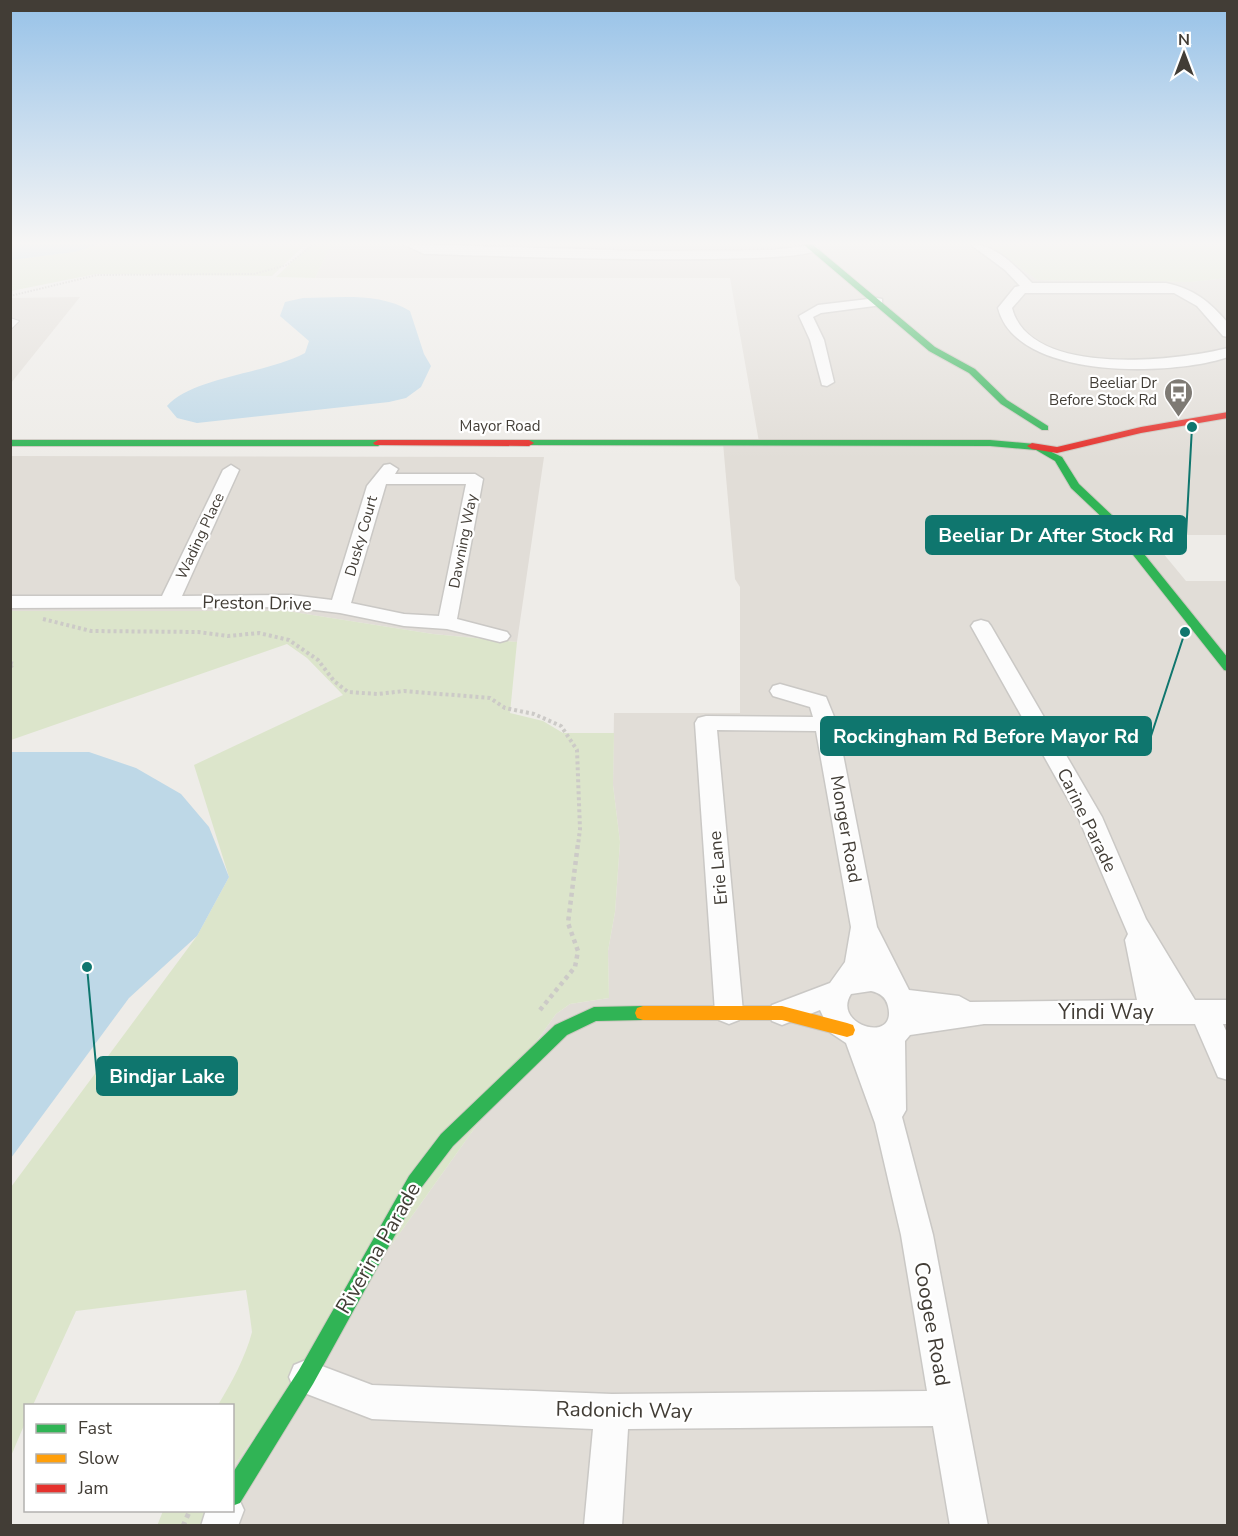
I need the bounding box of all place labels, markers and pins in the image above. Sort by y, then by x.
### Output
place label: Beeliar Dr Before Stock Rd [1049,373,1158,410]
bus stop icon: Beeliar Dr Before Stock Rd [1162,376,1194,418]
callout: Beeliar Dr After Stock Rd [926,516,1186,554]
callout: Rockingham Rd Before Mayor Rd [821,717,1151,755]
callout: Bindjar Lake [97,1057,237,1095]

